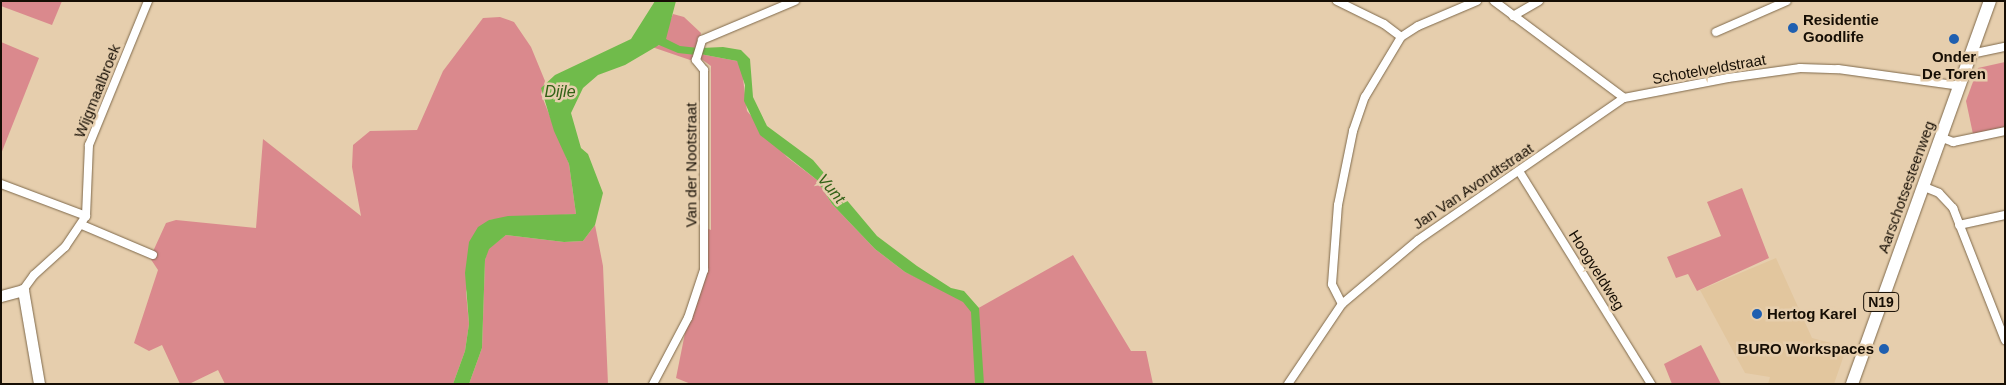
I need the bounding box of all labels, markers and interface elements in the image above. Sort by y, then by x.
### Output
place label: Residentie Goodlife [1803,10,1879,45]
marker: Residentie Goodlife [1787,22,1799,34]
marker: Onder De Toren [1948,33,1960,45]
street label: Wijgmaalbroek [70,42,124,140]
place label: Onder De Toren [1922,47,1986,82]
street label: Schotelveldstraat [1651,50,1767,88]
water label: Dijle [544,82,576,102]
street label: Van der Nootstraat [682,103,700,227]
street label: Aarschotsesteenweg [1874,118,1938,256]
street label: Jan Van Avondtstraat [1409,139,1537,233]
water label: Vunt [813,170,849,208]
street label: Hoogveldweg [1565,227,1629,313]
road number: N19 [1862,290,1900,314]
place label: Hertog Karel [1767,305,1857,323]
marker: Hertog Karel [1751,308,1763,320]
place label: BURO Workspaces [1738,340,1874,358]
marker: BURO Workspaces [1878,343,1890,355]

